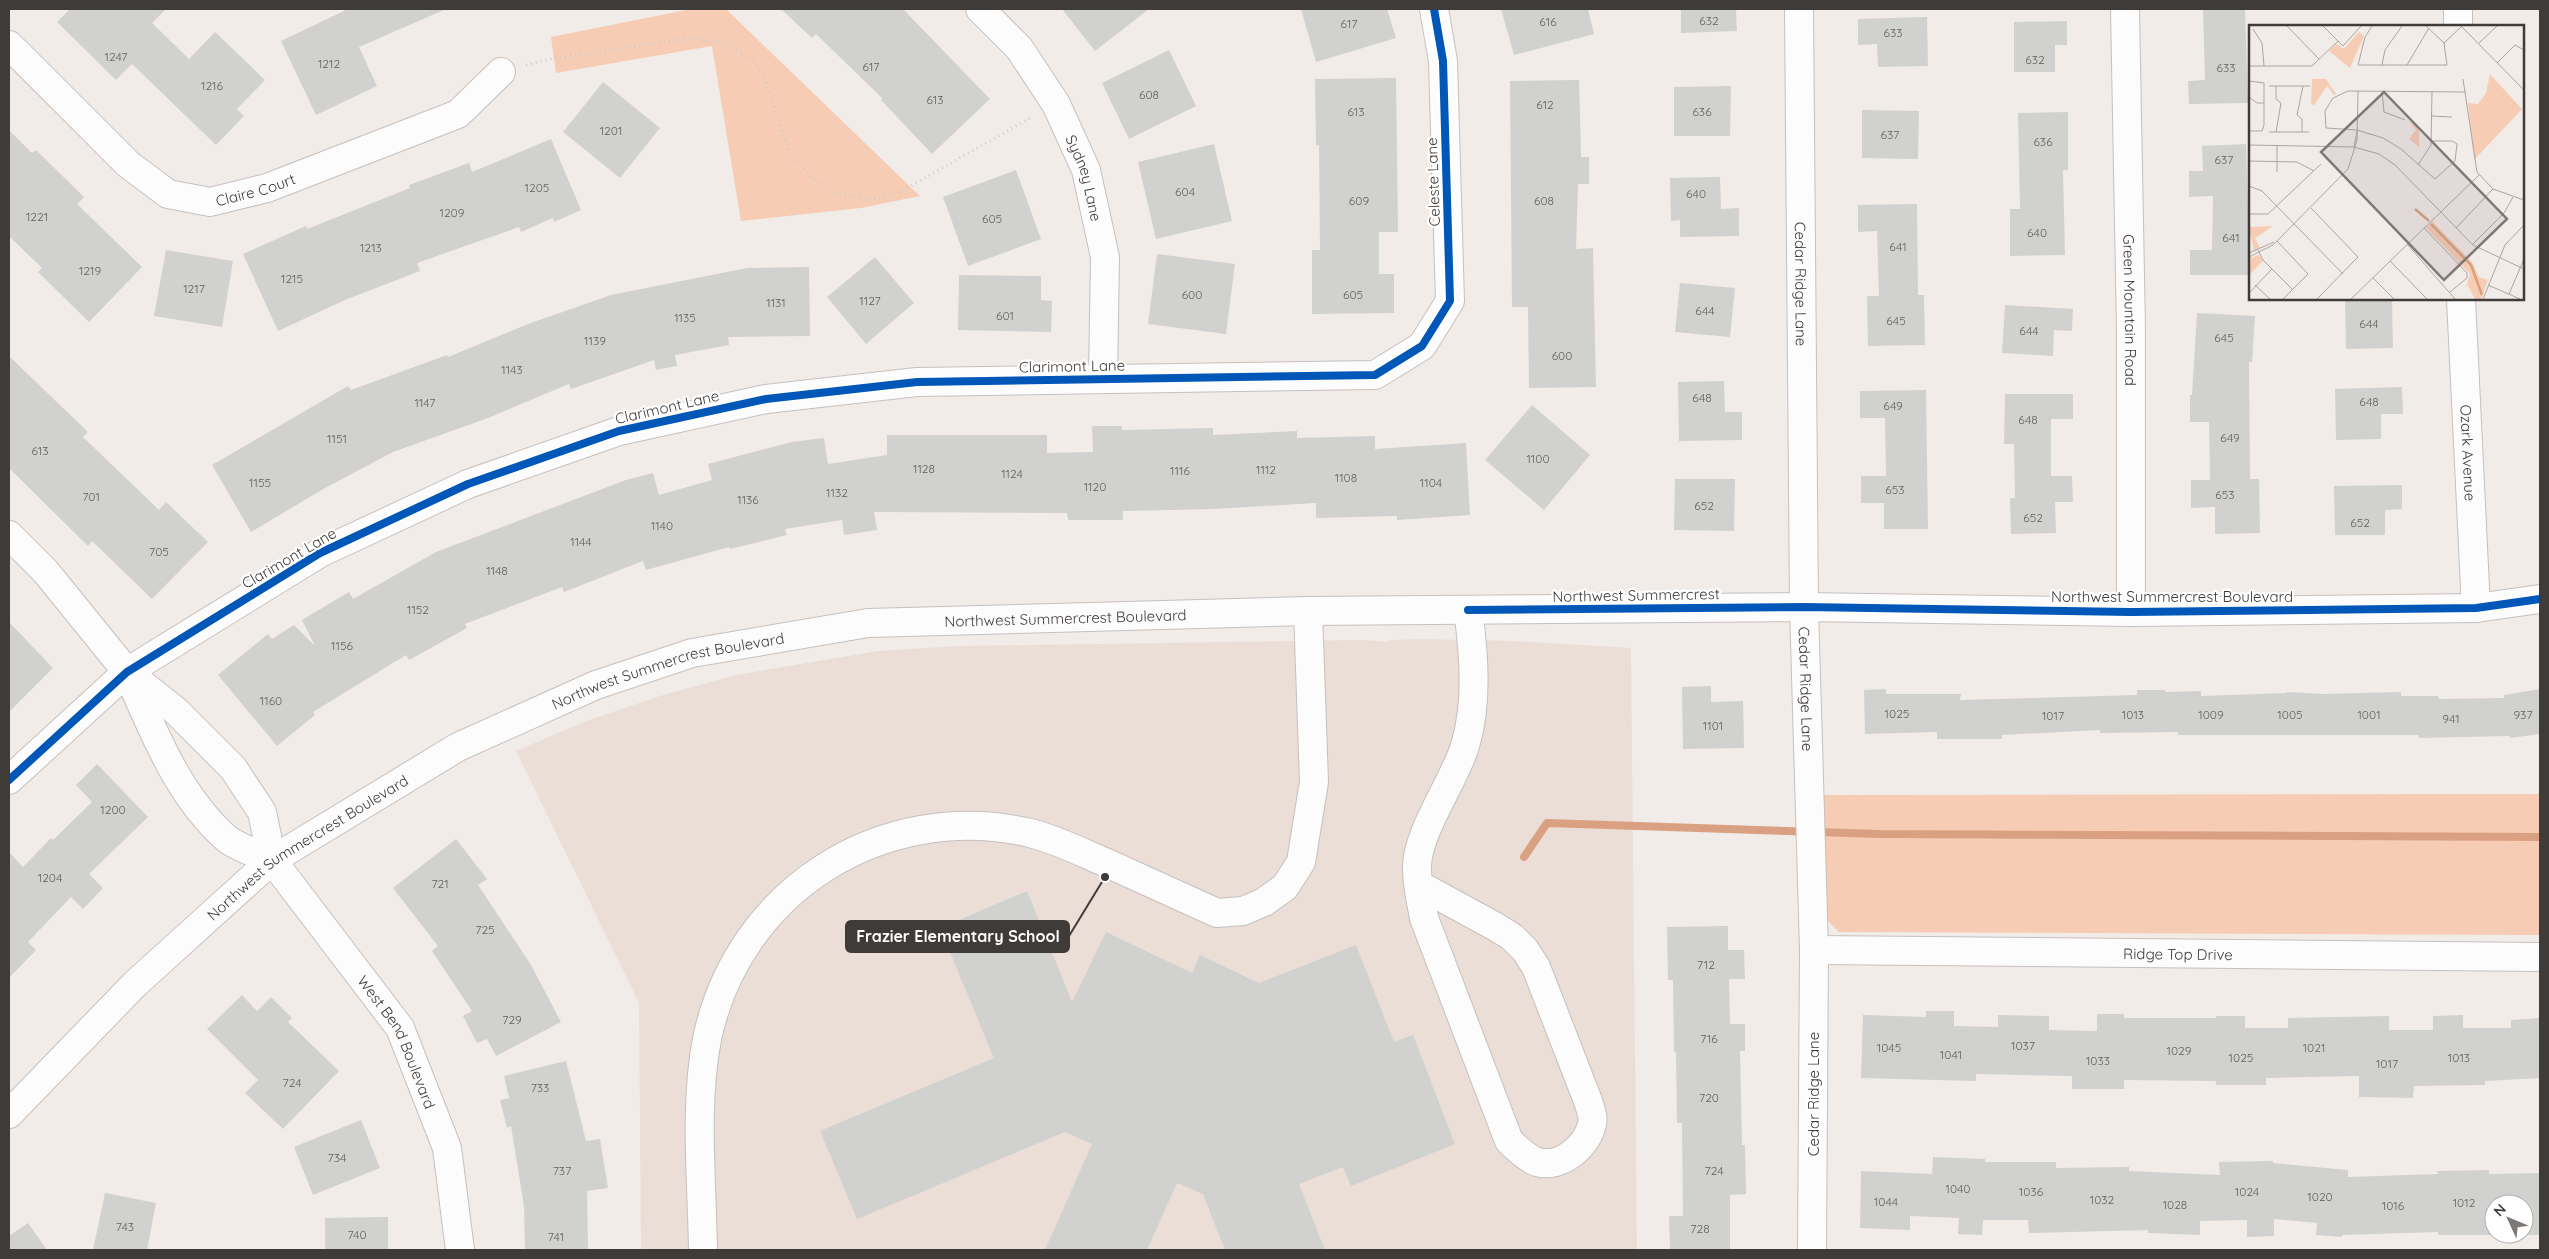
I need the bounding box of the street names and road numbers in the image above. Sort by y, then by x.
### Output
street label: Sydney Lane [1062,132,1106,223]
street label: Celeste Lane [1422,137,1444,227]
street label: Claire Court [214,169,298,210]
street label: Cedar Ridge Lane [1791,222,1811,346]
street label: Green Mountain Road [2120,234,2141,386]
street label: Clarimont Lane [1019,356,1125,376]
street label: Clarimont Lane [613,386,721,428]
street label: Ozark Avenue [2457,404,2480,502]
street label: Clarimont Lane [238,523,340,593]
street label: Northwest Summercrest [1552,584,1720,606]
street label: Northwest Summercrest Boulevard [2051,587,2293,606]
street label: Northwest Summercrest Boulevard [944,605,1187,630]
street label: Cedar Ridge Lane [1795,626,1818,752]
street label: Northwest Summercrest Boulevard [548,628,785,713]
street label: Northwest Summercrest Boulevard [203,770,411,924]
street label: Ridge Top Drive [2123,943,2233,964]
street label: West Bend Boulevard [354,971,440,1111]
street label: Cedar Ridge Lane [1804,1032,1823,1156]

